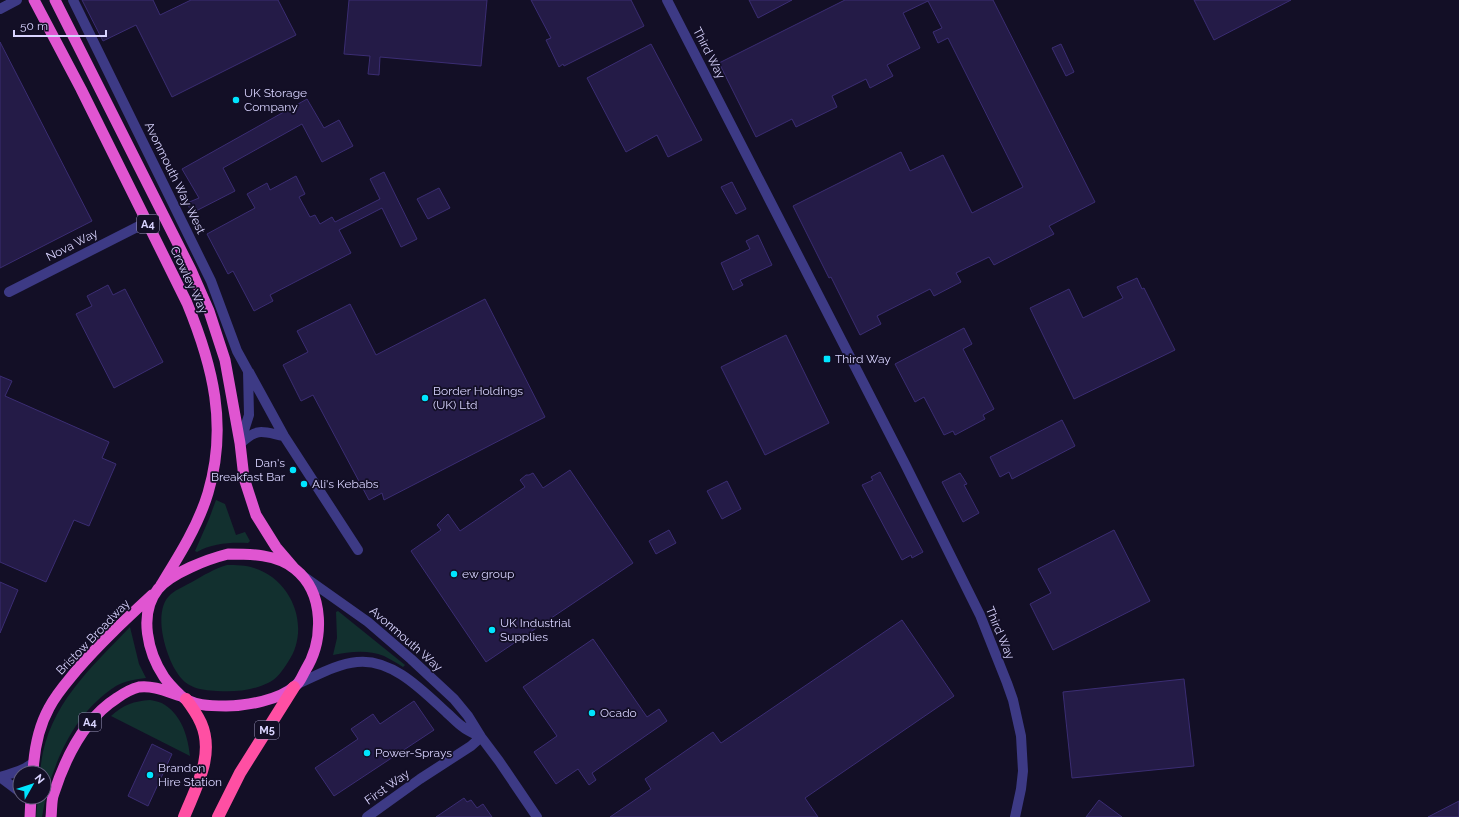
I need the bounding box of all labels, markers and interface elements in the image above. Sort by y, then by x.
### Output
scale bar [14,12,106,38]
text: 50 m [20,19,48,33]
street label: Third Way [690,25,728,82]
place label: UK Storage Company [244,86,307,114]
marker: UK Storage Company [231,95,241,105]
street label: Avonmouth Way West [142,120,208,236]
road number: A4 [137,215,159,233]
street label: Nova Way [44,226,101,264]
street label: Crowley Way [167,244,211,316]
place label: Third Way [835,352,891,366]
marker: Third Way [822,354,832,364]
place label: Border Holdings (UK) Ltd [433,384,523,412]
marker: Border Holdings (UK) Ltd [420,393,430,403]
place label: Dan's Breakfast Bar [211,456,286,484]
marker: Dan's Breakfast Bar [288,465,298,475]
place label: Ali's Kebabs [312,477,379,491]
marker: Ali's Kebabs [299,479,309,489]
place label: ew group [462,567,514,581]
marker: ew group [449,569,459,579]
street label: Bristow Broadway [53,596,133,678]
street label: Avonmouth Way [367,604,446,675]
street label: Third Way [983,605,1018,662]
place label: UK Industrial Supplies [500,616,571,644]
marker: UK Industrial Supplies [487,625,497,635]
place label: Ocado [600,706,637,720]
marker: Ocado [587,708,597,718]
road number: A4 [79,713,101,731]
road number: M5 [255,721,279,739]
place label: Power-Sprays [375,746,452,760]
marker: Power-Sprays [362,748,372,758]
place label: Brandon Hire Station [158,761,222,789]
north arrow [12,765,52,805]
street label: First Way [362,766,412,807]
marker: Brandon Hire Station [145,770,155,780]
text: N [32,772,47,786]

